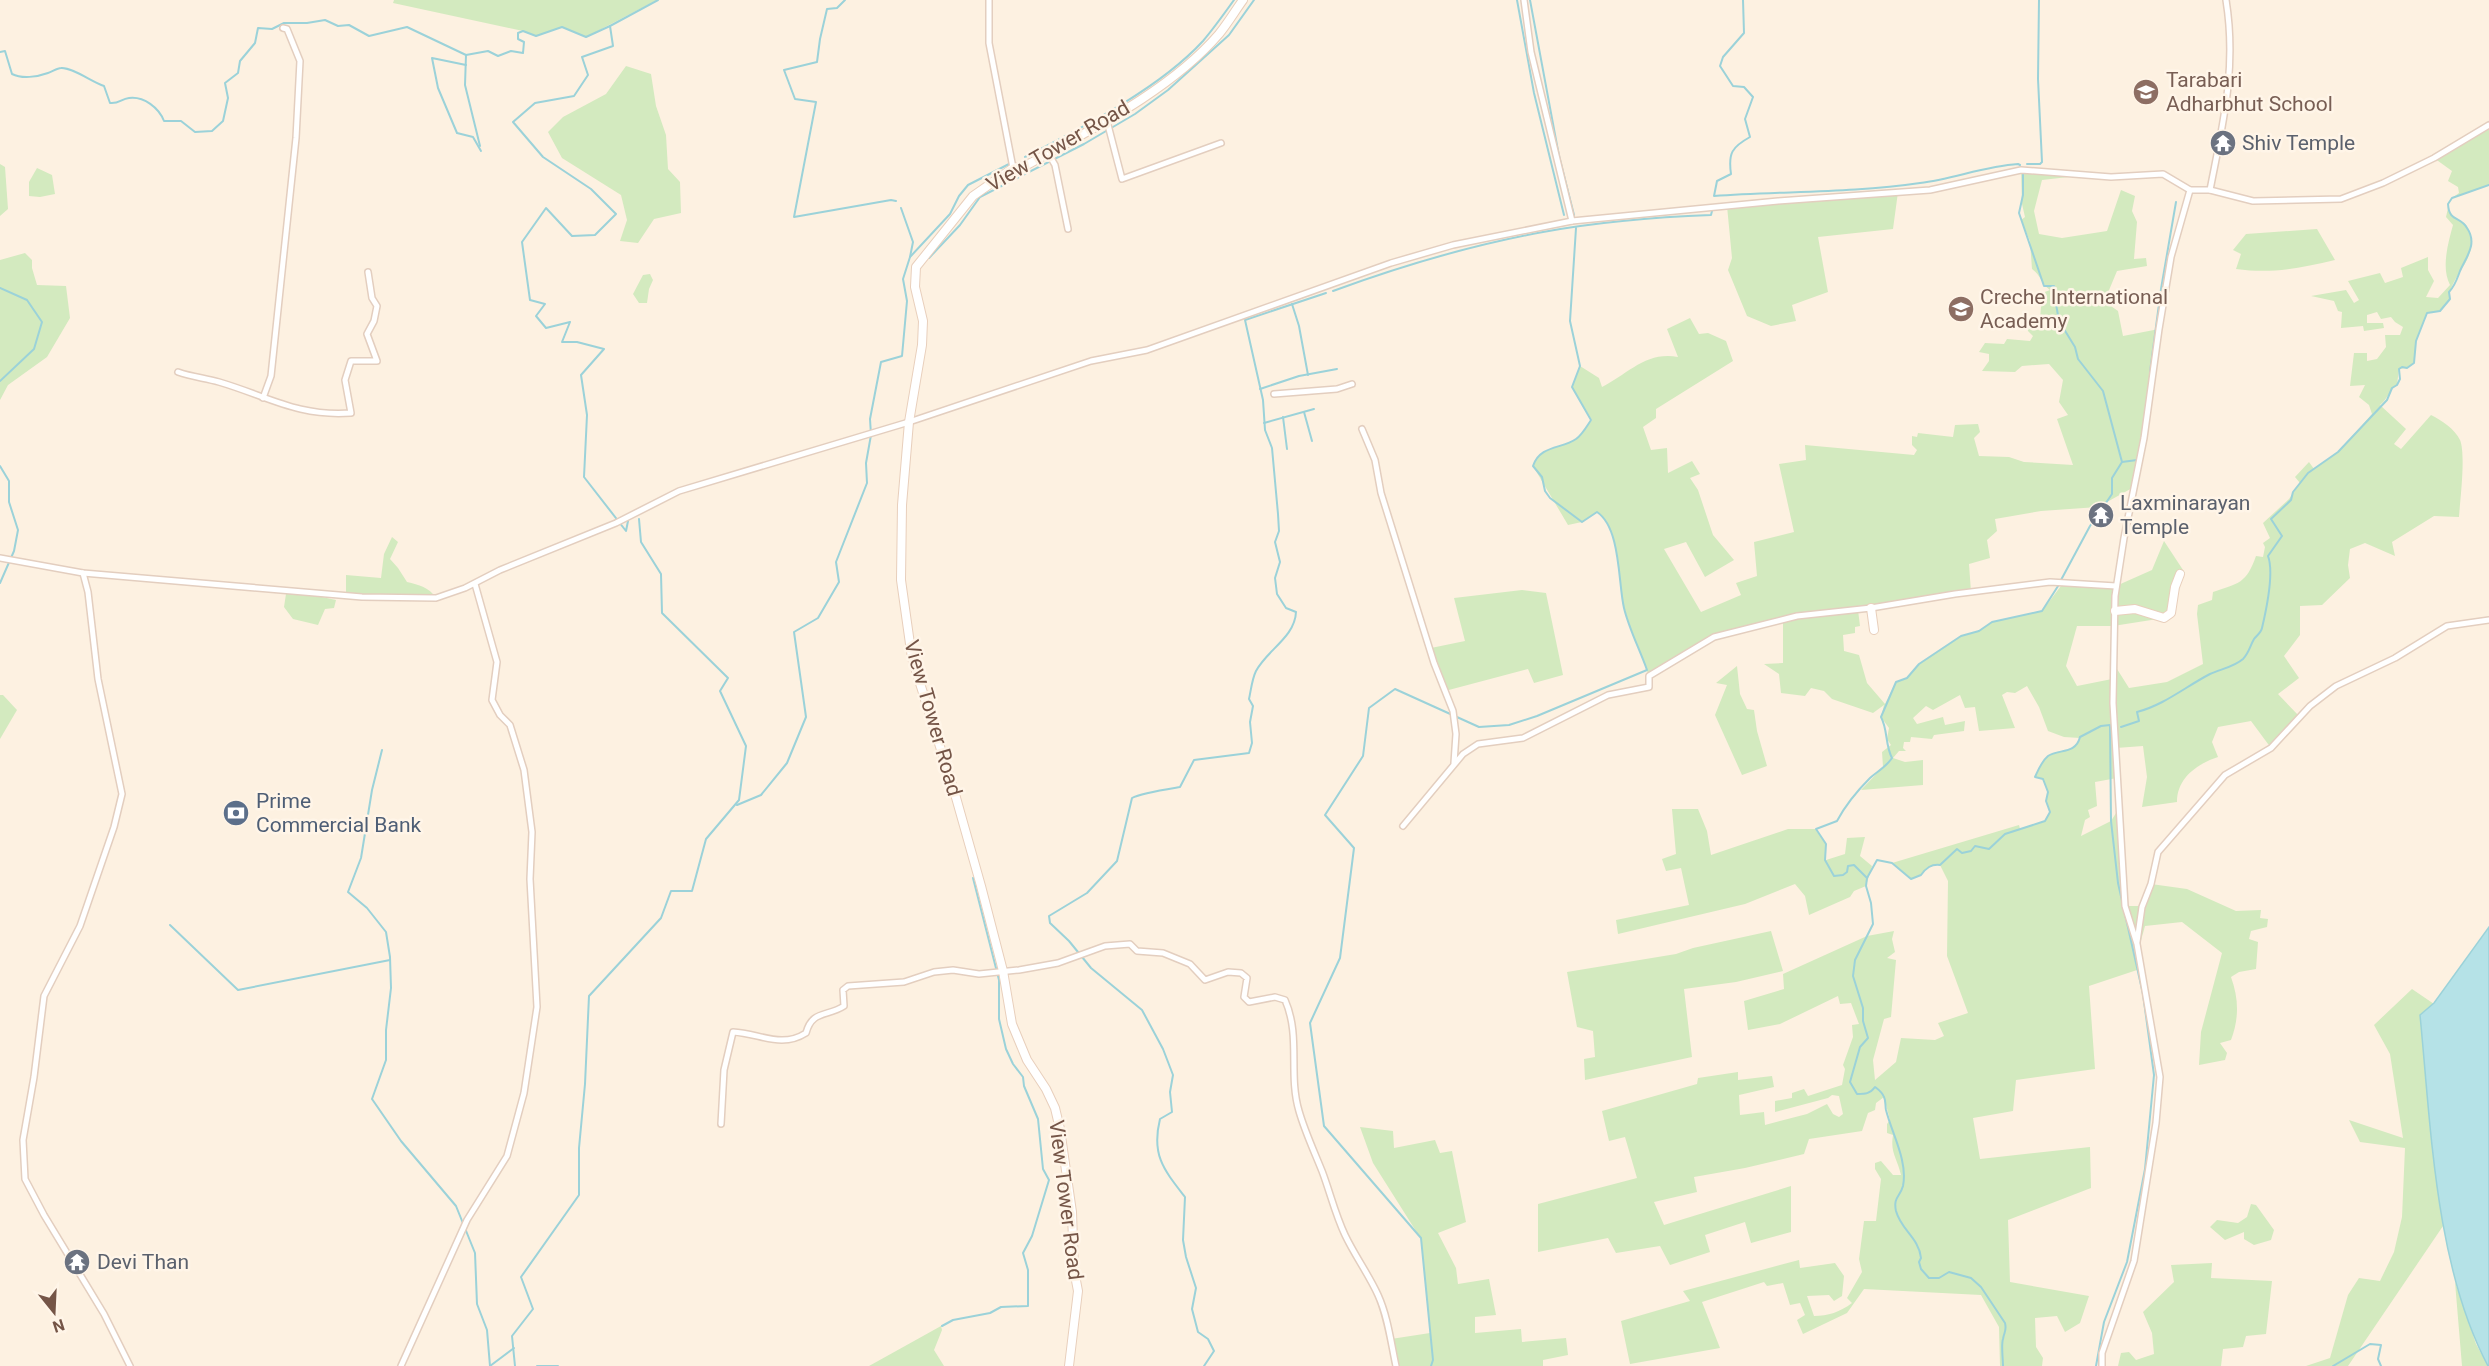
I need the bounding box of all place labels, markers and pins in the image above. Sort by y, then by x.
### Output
place label: Tarabari Adharbhut School [2166,68,2333,116]
school or university icon: Tarabari Adharbhut School [2131,77,2161,107]
temple icon: Shiv Temple [2208,128,2238,158]
place label: Shiv Temple [2242,131,2355,155]
place label: Creche International Academy [1980,285,2168,333]
school or university icon: Creche International Academy [1946,294,1976,324]
place label: Laxminarayan Temple [2120,491,2250,539]
temple icon: Laxminarayan Temple [2086,500,2116,530]
place label: Prime Commercial Bank [256,789,421,837]
bank icon: Prime Commercial Bank [221,798,251,828]
temple icon: Devi Than [62,1247,92,1277]
place label: Devi Than [97,1250,189,1274]

